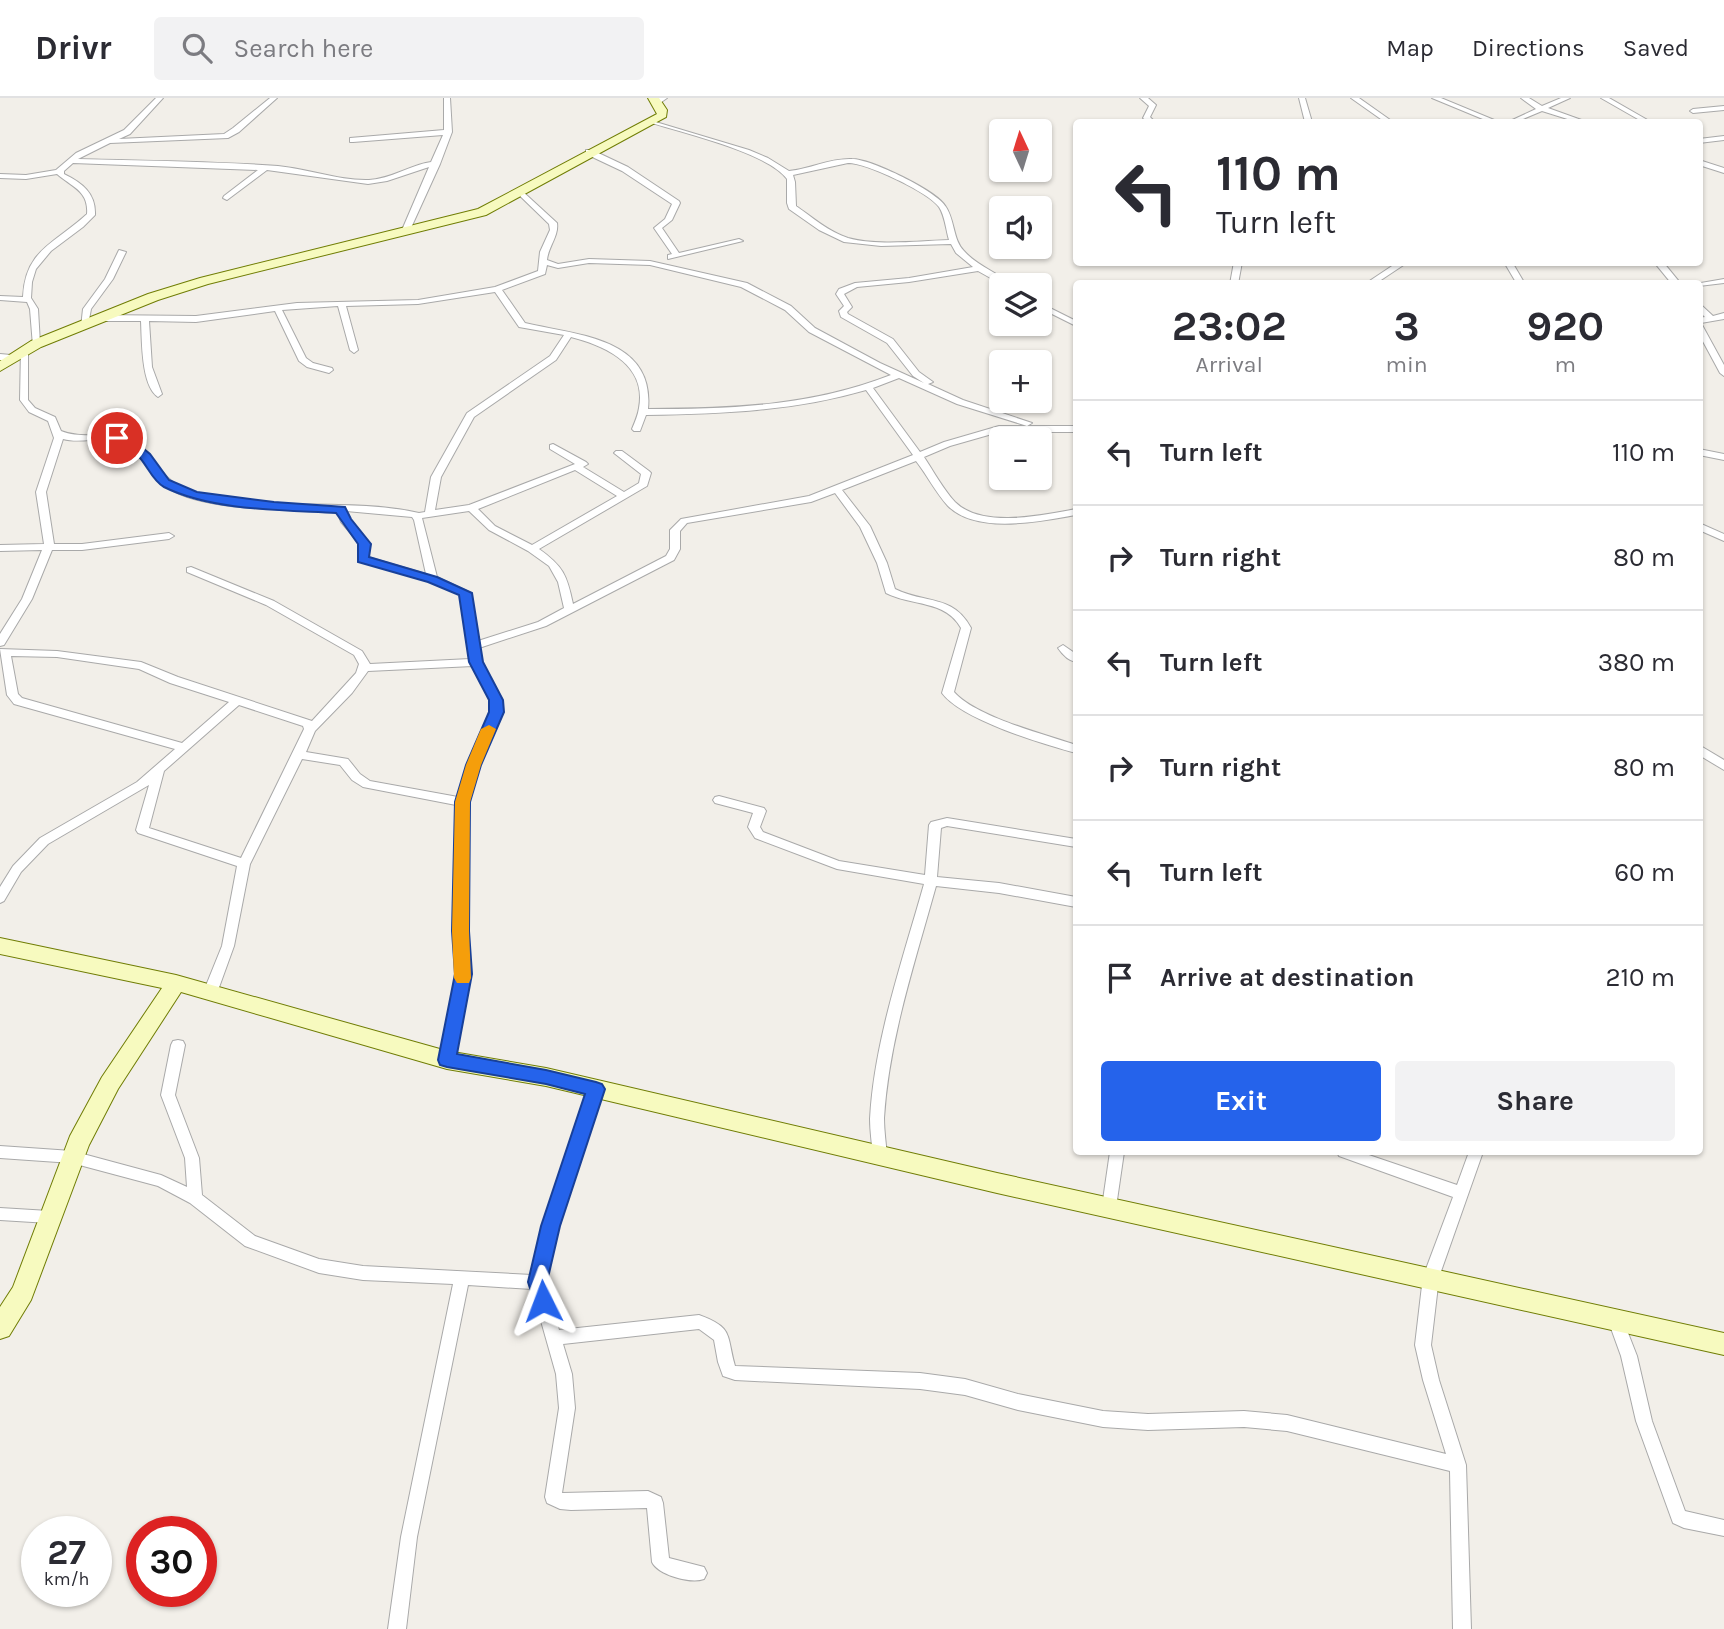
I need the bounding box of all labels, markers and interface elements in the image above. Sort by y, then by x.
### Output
search box [154,17,644,80]
text: Drivr [35,29,112,67]
icon: search [178,29,216,67]
text: Search here [234,33,373,64]
text: Map [1386,34,1434,62]
text: Directions [1472,34,1585,62]
text: Saved [1623,34,1689,62]
north arrow [989,119,1052,182]
map controls [989,119,1052,490]
text: 110 m [1216,145,1341,202]
icon: left [1101,147,1192,238]
button: sound [989,196,1052,259]
text: Turn left [1216,204,1336,241]
button: layers [989,273,1052,336]
text: 23:02 [1172,301,1287,351]
text: 3 [1394,301,1420,351]
text: 920 [1527,301,1604,351]
button: + [989,350,1052,413]
text: Arrival [1196,351,1263,378]
text: min [1385,351,1428,378]
text: m [1555,351,1576,378]
pin [87,408,147,468]
icon: arrive [98,419,136,457]
button: − [989,427,1052,490]
icon: left [1101,434,1139,472]
text: Turn left [1160,437,1262,468]
text: 110 m [1612,437,1675,468]
icon: right [1101,539,1139,577]
text: Turn right [1160,542,1281,573]
text: 80 m [1613,542,1675,573]
icon: left [1101,644,1139,682]
text: Turn left [1160,647,1262,678]
text: 380 m [1598,647,1675,678]
icon: right [1101,749,1139,787]
text: Turn right [1160,752,1281,783]
text: 80 m [1613,752,1675,783]
icon: left [1101,854,1139,892]
text: Turn left [1160,857,1262,888]
text: 60 m [1614,857,1675,888]
icon: arrive [1101,959,1139,997]
text: Arrive at destination [1160,962,1414,993]
text: 210 m [1605,962,1675,993]
button: Exit [1101,1061,1381,1141]
button: Share [1395,1061,1675,1141]
position arrow [506,1264,580,1338]
speed limit sign: 30 [126,1516,217,1607]
text: 27 [47,1532,86,1573]
text: km/h [44,1568,89,1590]

